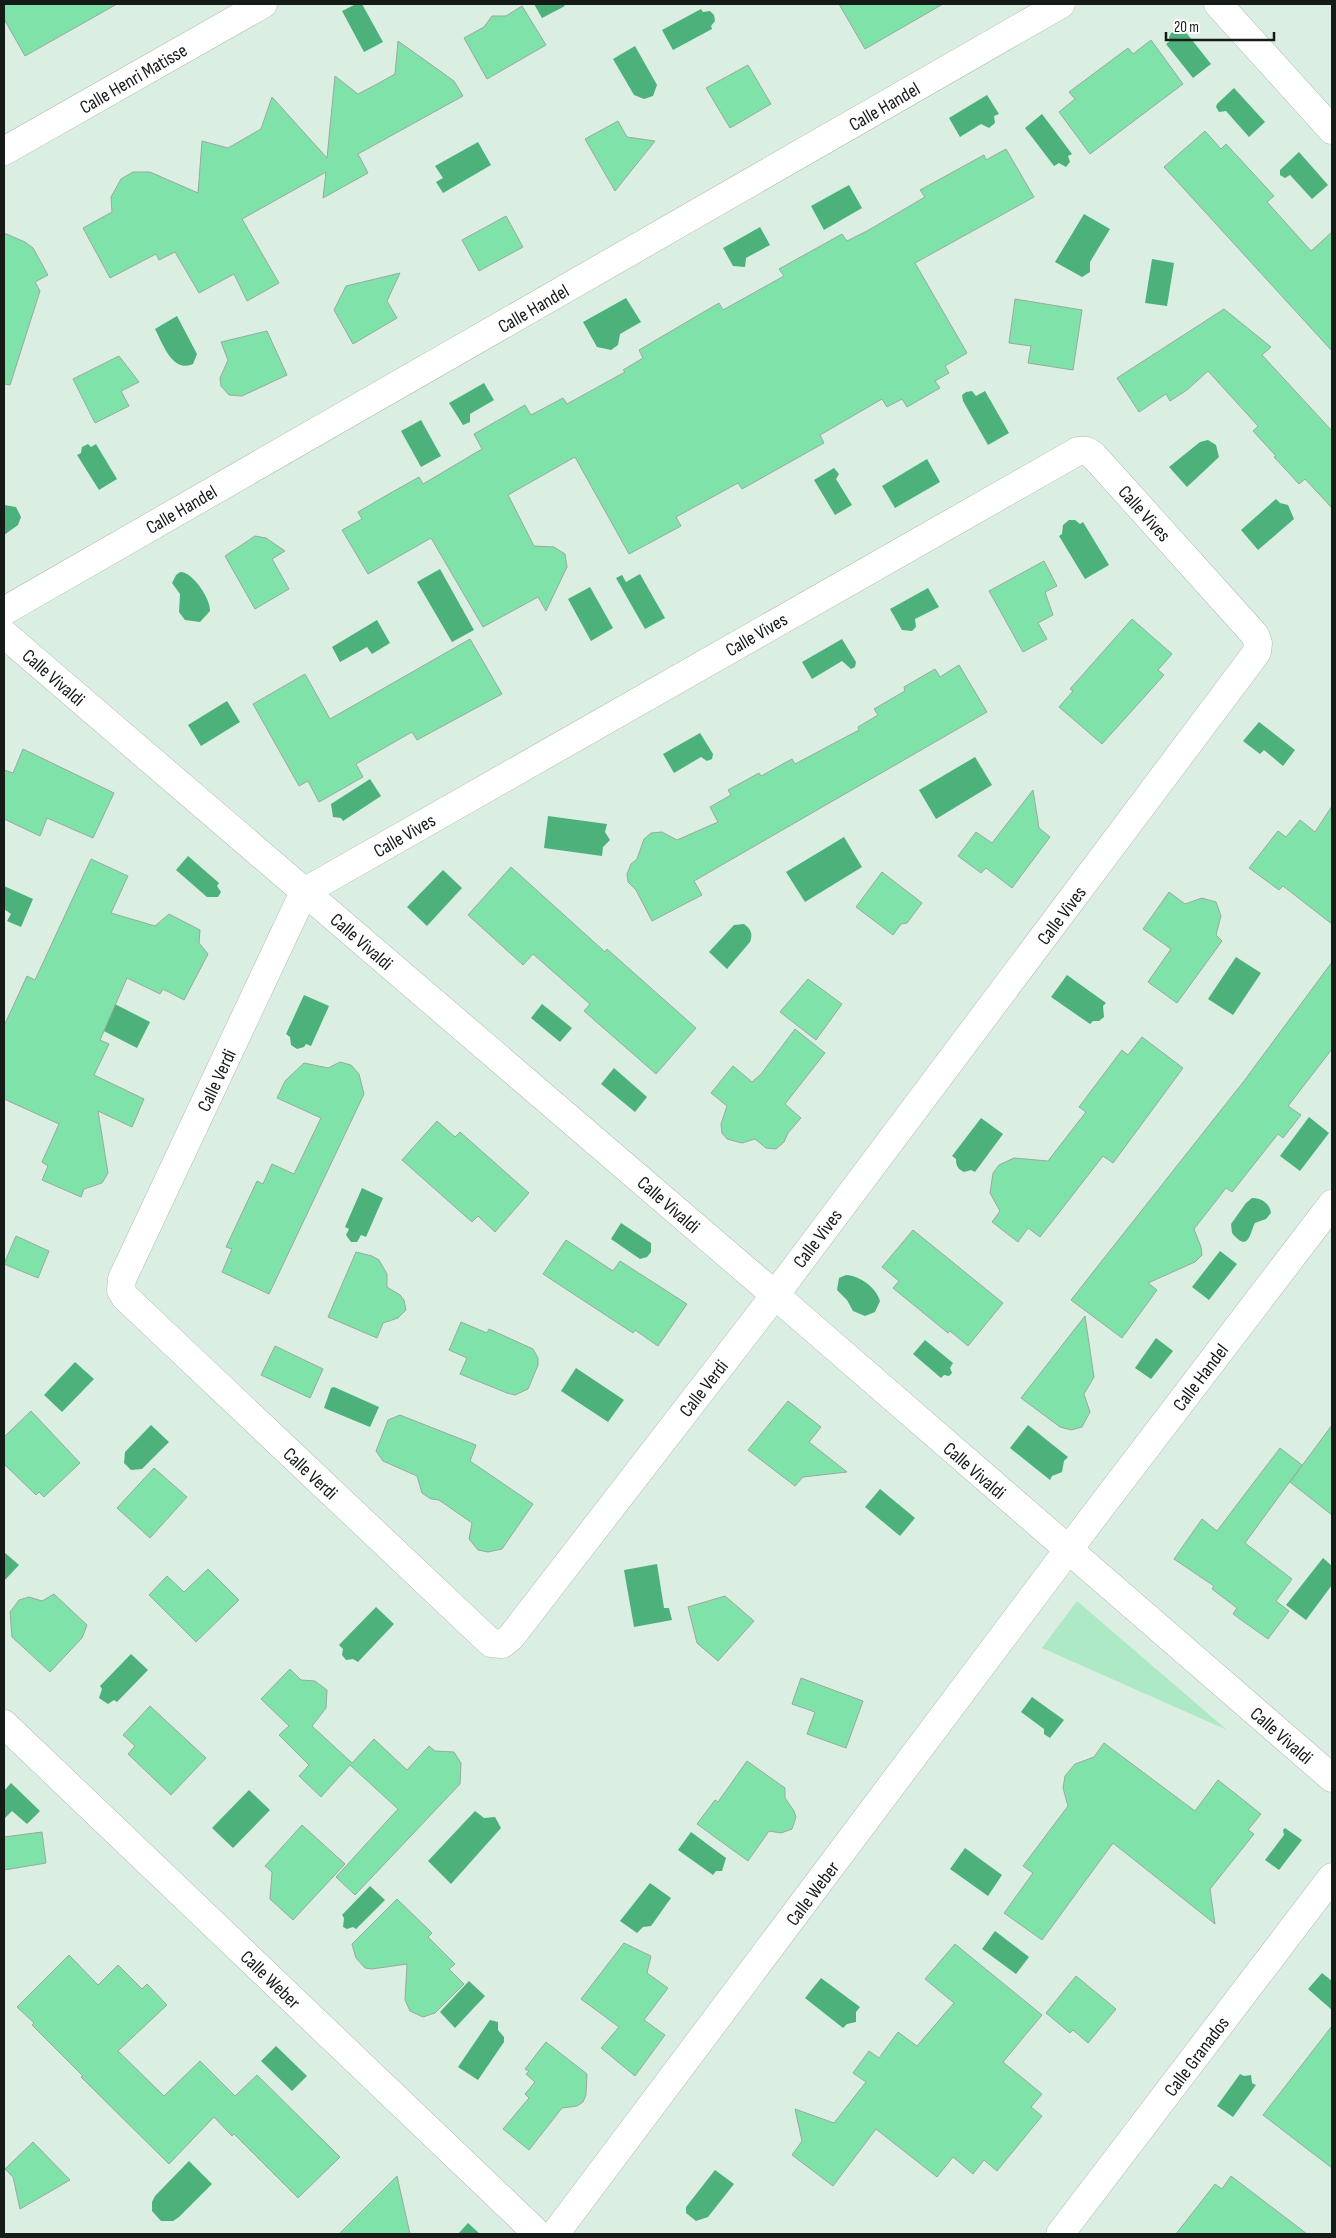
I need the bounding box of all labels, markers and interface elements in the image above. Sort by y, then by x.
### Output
scale bar [1166,10,1274,42]
text: 20 m [1174,18,1199,37]
street label: Calle Henri Matisse [76,39,192,119]
street label: Calle Handel [845,78,924,137]
street label: Calle Handel [494,280,573,339]
street label: Calle Handel [142,481,221,540]
street label: Calle Vives [1113,481,1175,547]
street label: Calle Vives [722,608,792,662]
street label: Calle Vivaldi [17,645,89,712]
street label: Calle Vives [370,809,440,863]
street label: Calle Vives [1033,882,1092,950]
street label: Calle Vivaldi [325,909,397,976]
street label: Calle Verdi [193,1046,242,1115]
street label: Calle Vivaldi [632,1172,704,1239]
street label: Calle Vives [789,1205,848,1273]
street label: Calle Handel [1169,1340,1234,1416]
street label: Calle Verdi [675,1356,734,1422]
street label: Calle Vivaldi [938,1438,1010,1505]
street label: Calle Verdi [278,1443,342,1505]
street label: Calle Vivaldi [1245,1703,1317,1770]
street label: Calle Weber [782,1857,845,1931]
street label: Calle Weber [235,1946,305,2015]
street label: Calle Granados [1160,2012,1235,2101]

